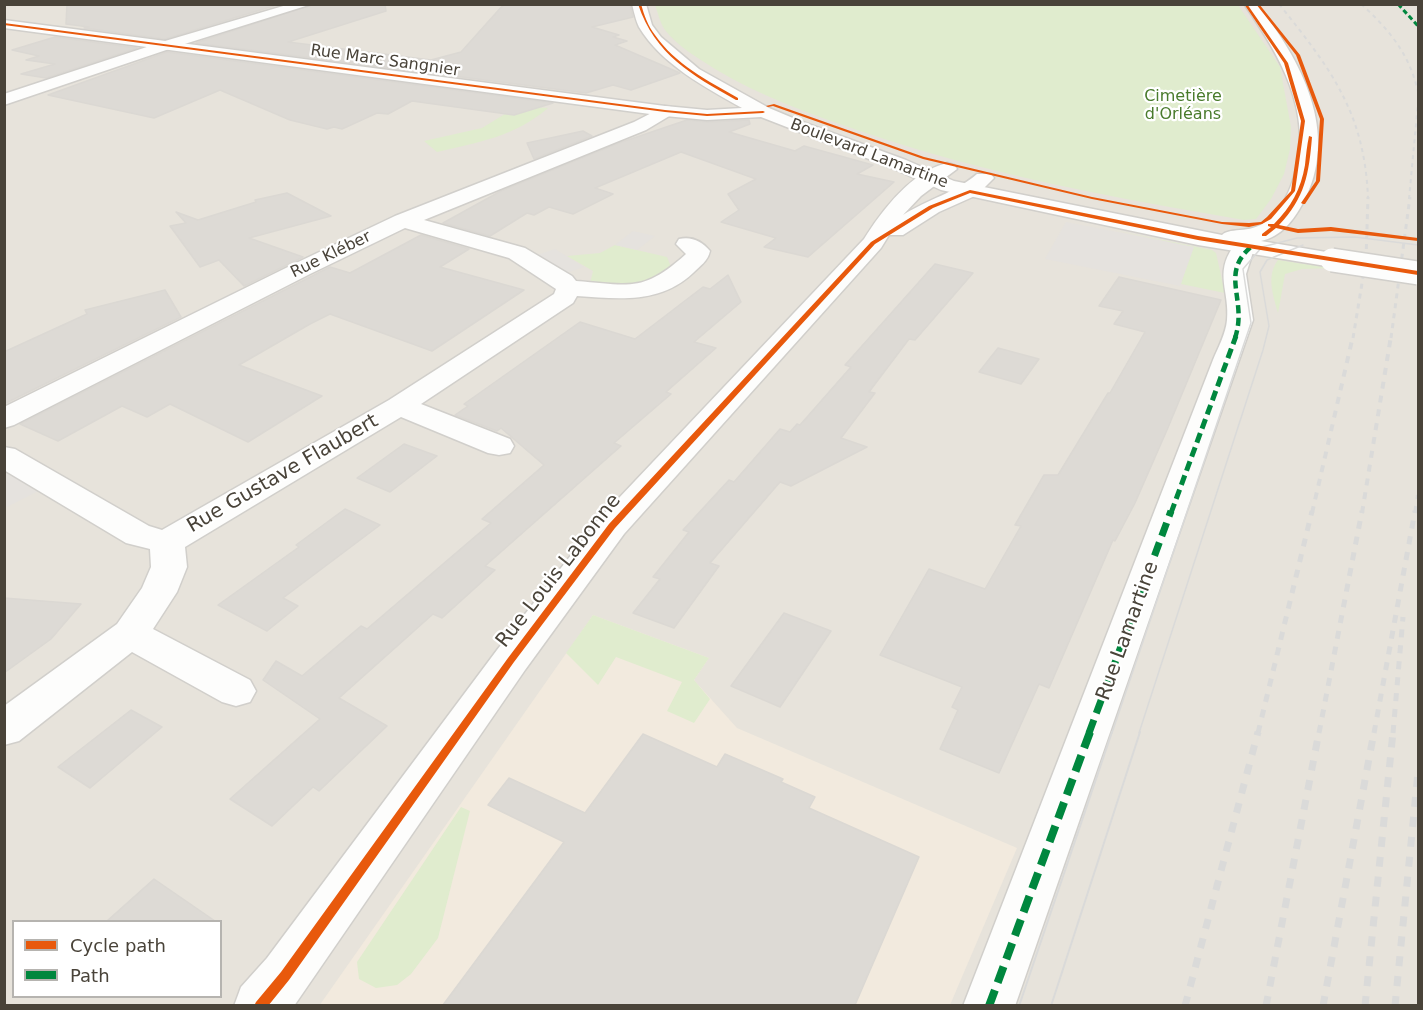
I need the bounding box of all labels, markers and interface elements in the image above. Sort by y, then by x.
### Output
street label: Rue Marc Sangnier [309,41,461,81]
park label: Cimetière d'Orléans [1144,87,1222,125]
street label: Boulevard Lamartine [787,115,951,193]
street label: Rue Kléber [288,227,374,283]
street label: Rue Gustave Flaubert [183,409,383,539]
street label: Rue Louis Labonne [492,489,626,653]
street label: Rue Lamartine [1092,558,1164,704]
legend [12,920,222,998]
text: Cycle path [70,935,166,956]
text: Path [70,965,110,986]

